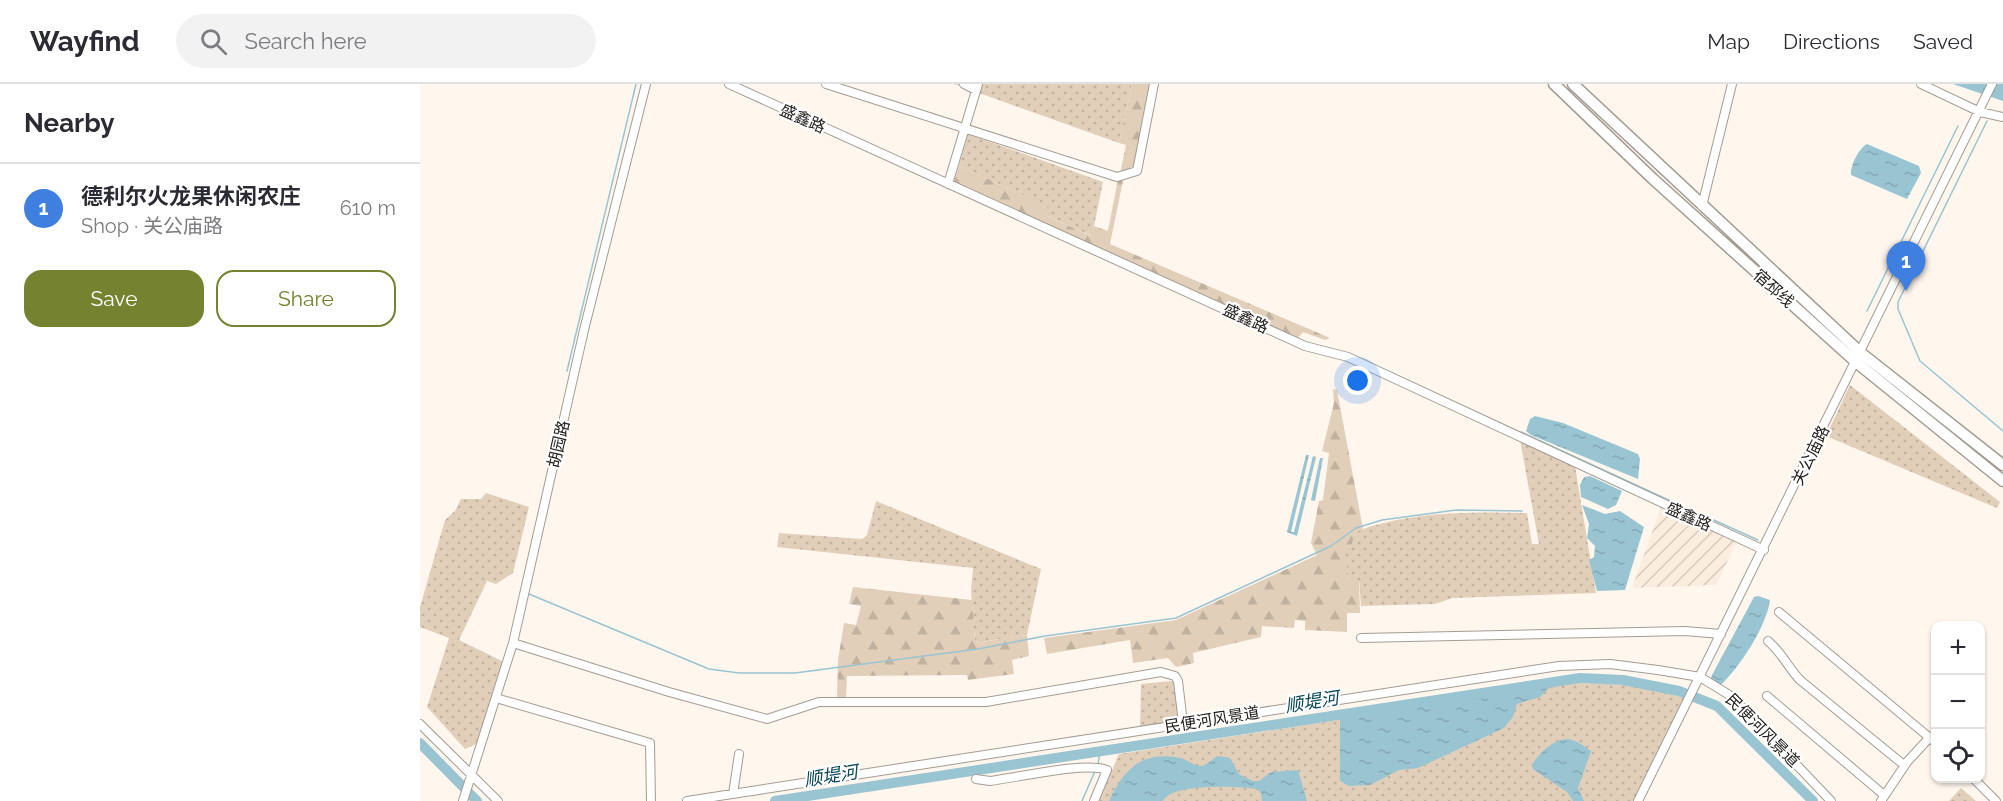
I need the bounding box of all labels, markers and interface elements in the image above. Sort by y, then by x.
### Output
search box [176,14,596,68]
text: Wayfind [30,25,140,58]
icon: search [197,25,230,58]
text: Search here [245,28,367,54]
text: Map [1707,29,1750,54]
text: Directions [1783,29,1880,54]
text: Saved [1913,29,1973,54]
street label: 盛鑫路 [777,100,829,137]
text: Nearby [24,108,114,138]
text: 德利尔火龙果休闲农庄 [81,183,301,209]
text: 1 [39,196,48,220]
text: 610 m [340,196,396,220]
text: Shop · 关公庙路 [81,214,223,238]
pin: 1 [1886,242,1926,291]
street label: 宿邳线 [1749,265,1798,311]
button: Save [24,270,204,327]
button: Share [216,270,396,327]
street label: 盛鑫路 [1220,300,1272,337]
your location [1343,366,1372,395]
street label: 胡园路 [544,419,573,470]
street label: 关公庙路 [1788,422,1833,488]
street label: 盛鑫路 [1663,498,1715,535]
map controls [1931,621,1985,783]
button: + [1931,621,1985,675]
button: − [1931,675,1985,729]
water label: 顺堤河 [1284,686,1343,716]
street label: 民便河风景道 [1722,690,1803,771]
street label: 民便河风景道 [1163,703,1261,736]
button: locate [1931,729,1985,783]
water label: 顺堤河 [803,760,862,790]

